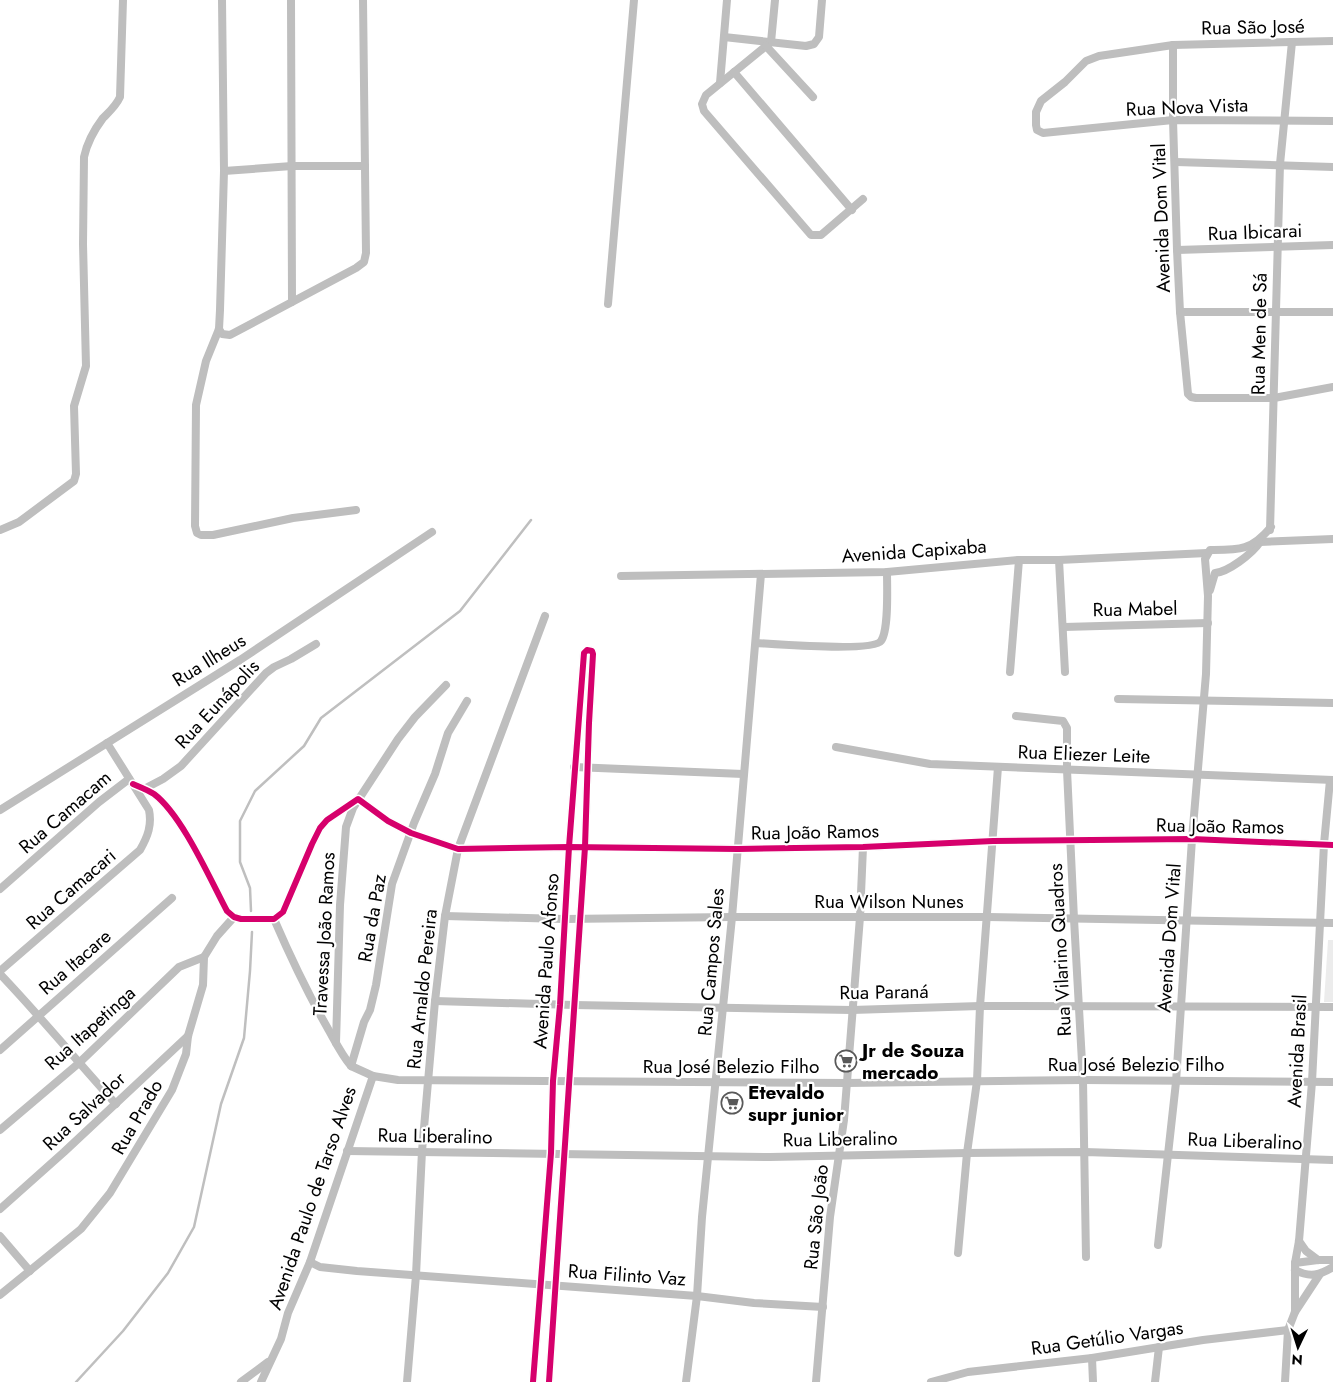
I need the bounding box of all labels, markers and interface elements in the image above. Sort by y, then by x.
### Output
street label: Rua São José [1201,13,1305,41]
street label: Rua Nova Vista [1125,91,1249,123]
street label: Avenida Dom Vital [1145,143,1177,293]
street label: Rua Ibicarai [1207,217,1303,247]
street label: Rua Men de Sá [1244,273,1274,395]
street label: Avenida Capixaba [841,532,987,570]
street label: Rua Mabel [1092,595,1178,623]
street label: Rua Ilheus [167,627,251,693]
street label: Rua Eunápolis [169,653,266,755]
street label: Rua Eliezer Leite [1017,738,1151,770]
street label: Rua Camacam [13,764,117,860]
street label: Rua João Ramos [1156,811,1285,841]
street label: Rua João Ramos [751,817,880,847]
street label: Rua Camacari [20,842,122,936]
street label: Travessa João Ramos [306,851,342,1016]
street label: Rua Vilarino Quadros [1042,862,1078,1037]
street label: Avenida Dom Vital [1150,863,1188,1013]
street label: Rua da Paz [351,872,393,964]
street label: Avenida Paulo Afonso [526,872,566,1050]
street label: Rua Campos Sales [691,887,731,1037]
street label: Rua Wilson Nunes [814,888,964,915]
street label: Rua Arnaldo Pereira [400,907,444,1071]
street label: Rua Itacare [33,923,117,1001]
street label: Rua Paraná [839,978,929,1006]
street label: Rua Itapetinga [39,980,141,1076]
street label: Avenida Brasil [1281,994,1313,1108]
place label: Jr de Souza mercado [858,1037,964,1086]
supermarket icon: Jr de Souza mercado [834,1049,858,1073]
street label: Rua José Belezio Filho [1048,1051,1224,1078]
street label: Rua José Belezio Filho [643,1053,819,1080]
street label: Rua Salvador [37,1065,132,1157]
street label: Rua Prado [105,1075,169,1159]
place label: Etevaldo supr junior [748,1079,844,1128]
street label: Avenida Paulo de Tarso Alves [261,1082,363,1313]
supermarket icon: Etevaldo supr junior [720,1091,744,1115]
street label: Rua Liberalino [377,1121,493,1151]
street label: Rua Liberalino [782,1124,898,1154]
street label: Rua Liberalino [1187,1126,1303,1156]
street label: Rua São João [797,1163,835,1271]
street label: Rua Filinto Vaz [567,1257,687,1293]
street label: Rua Getúlio Vargas [1029,1314,1185,1362]
north arrow [1273,1322,1323,1372]
text: N [1291,1350,1303,1370]

